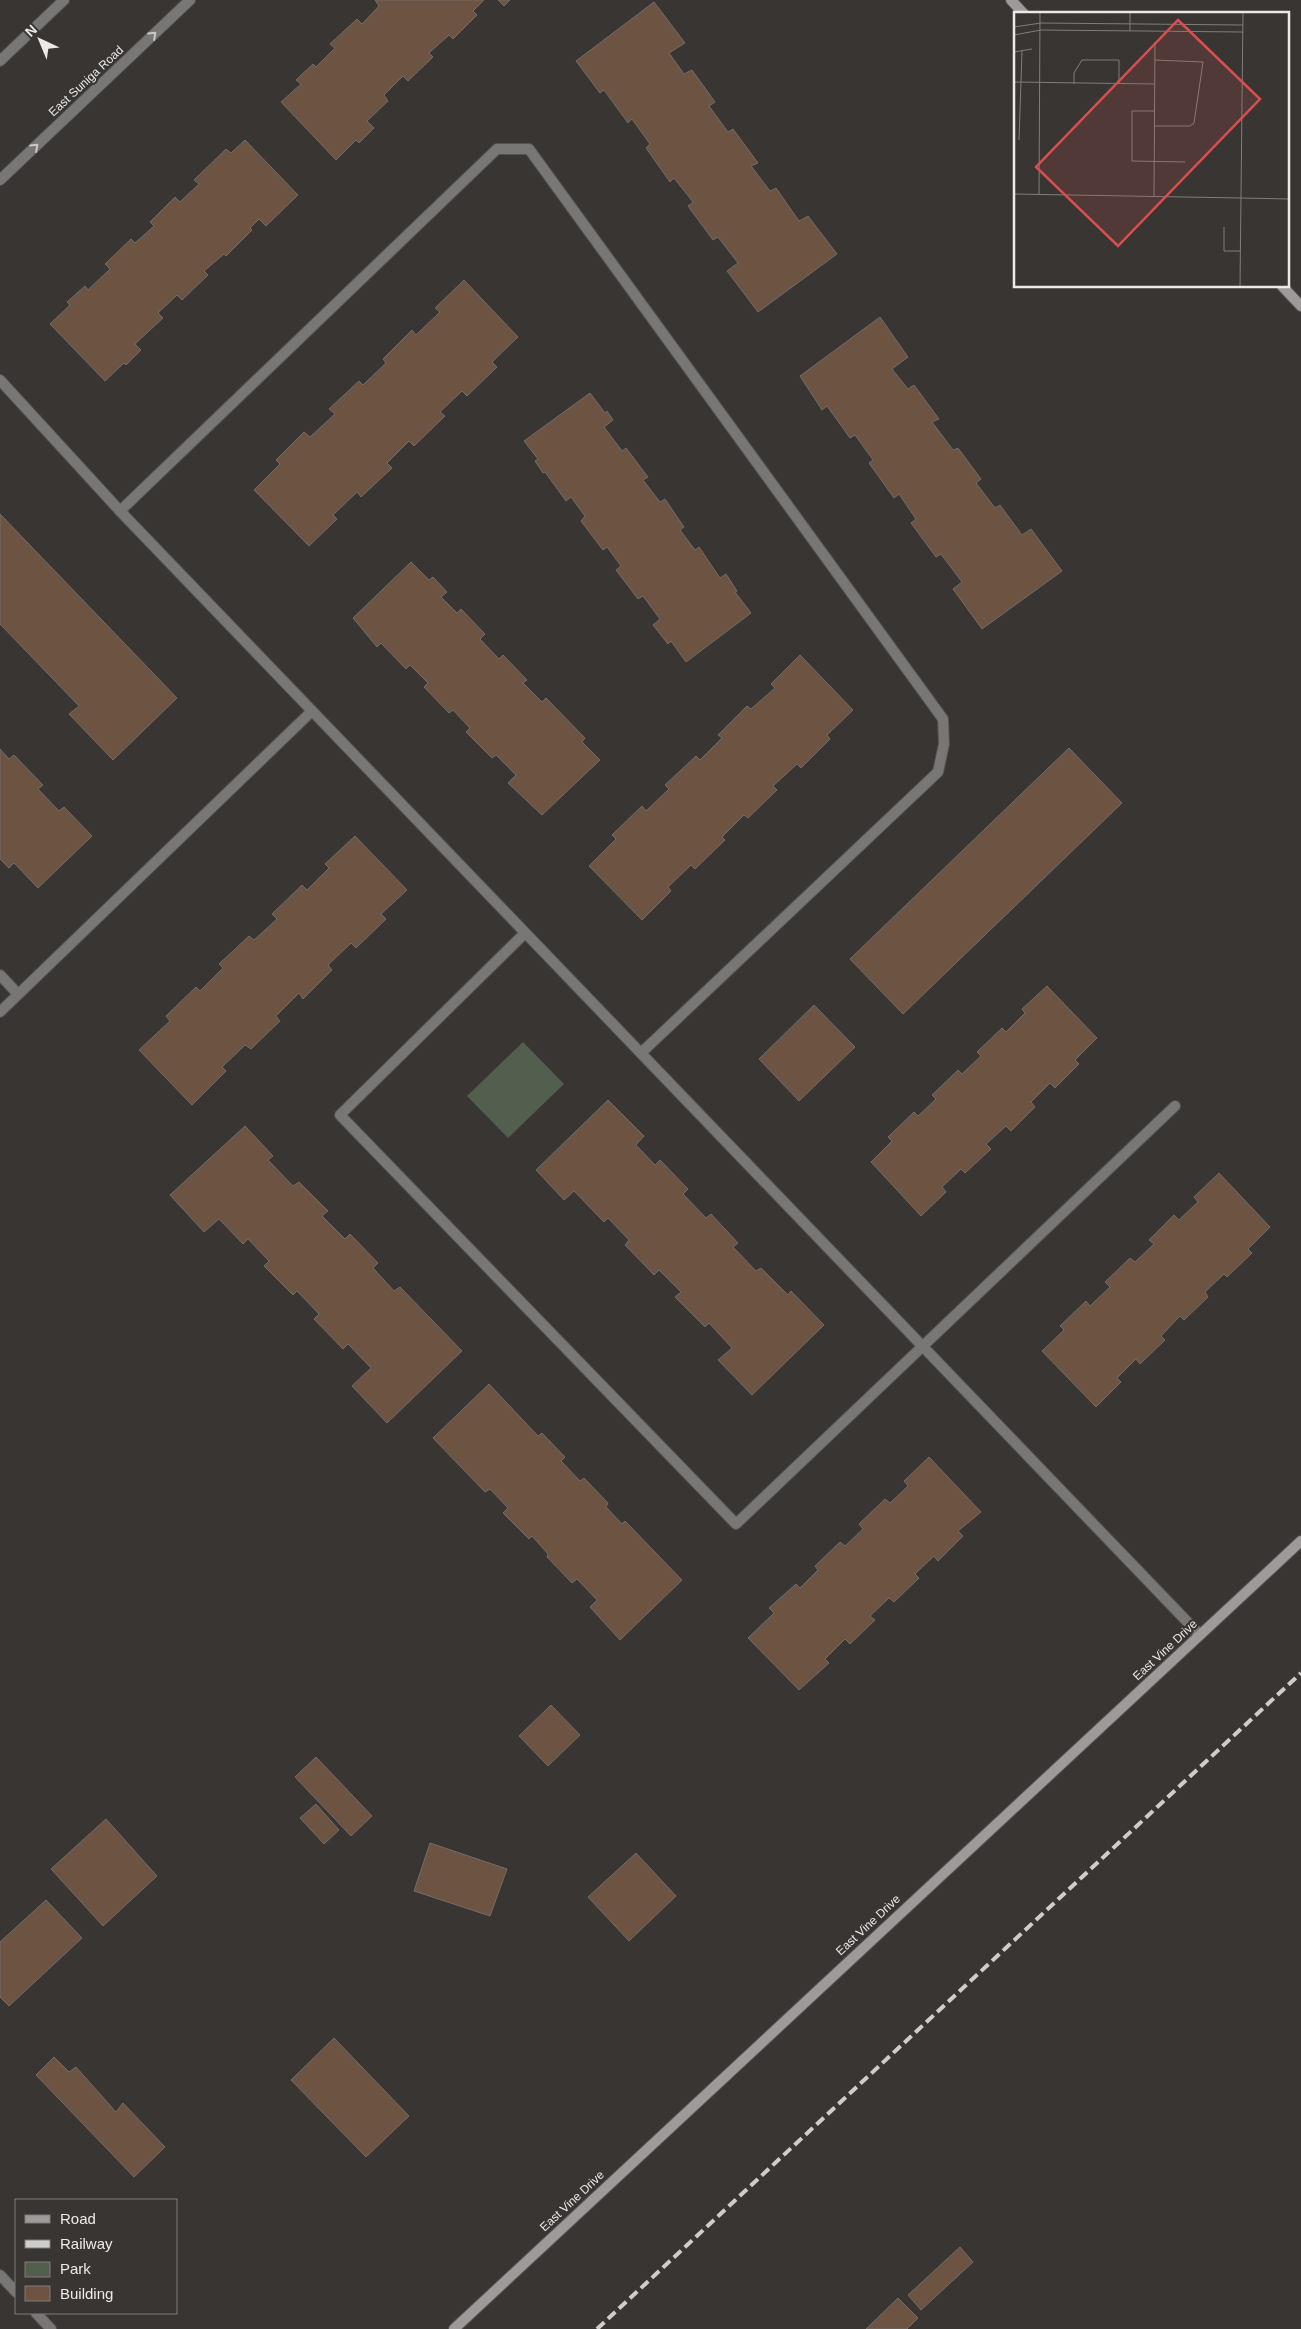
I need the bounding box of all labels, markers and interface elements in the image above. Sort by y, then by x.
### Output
inset map [1014,12,1288,288]
north arrow [15,15,65,65]
text: N [22,21,40,40]
one-way arrow [148,32,157,41]
street label: East Suniga Road [46,43,126,119]
one-way arrow [30,143,39,152]
street label: East Vine Drive [1130,1617,1200,1683]
street label: East Vine Drive [833,1892,903,1958]
street label: East Vine Drive [537,2168,607,2234]
legend [15,2199,178,2314]
text: Road [60,2210,96,2227]
text: Railway [60,2235,113,2252]
text: Park [60,2260,91,2277]
text: Building [60,2285,113,2302]

